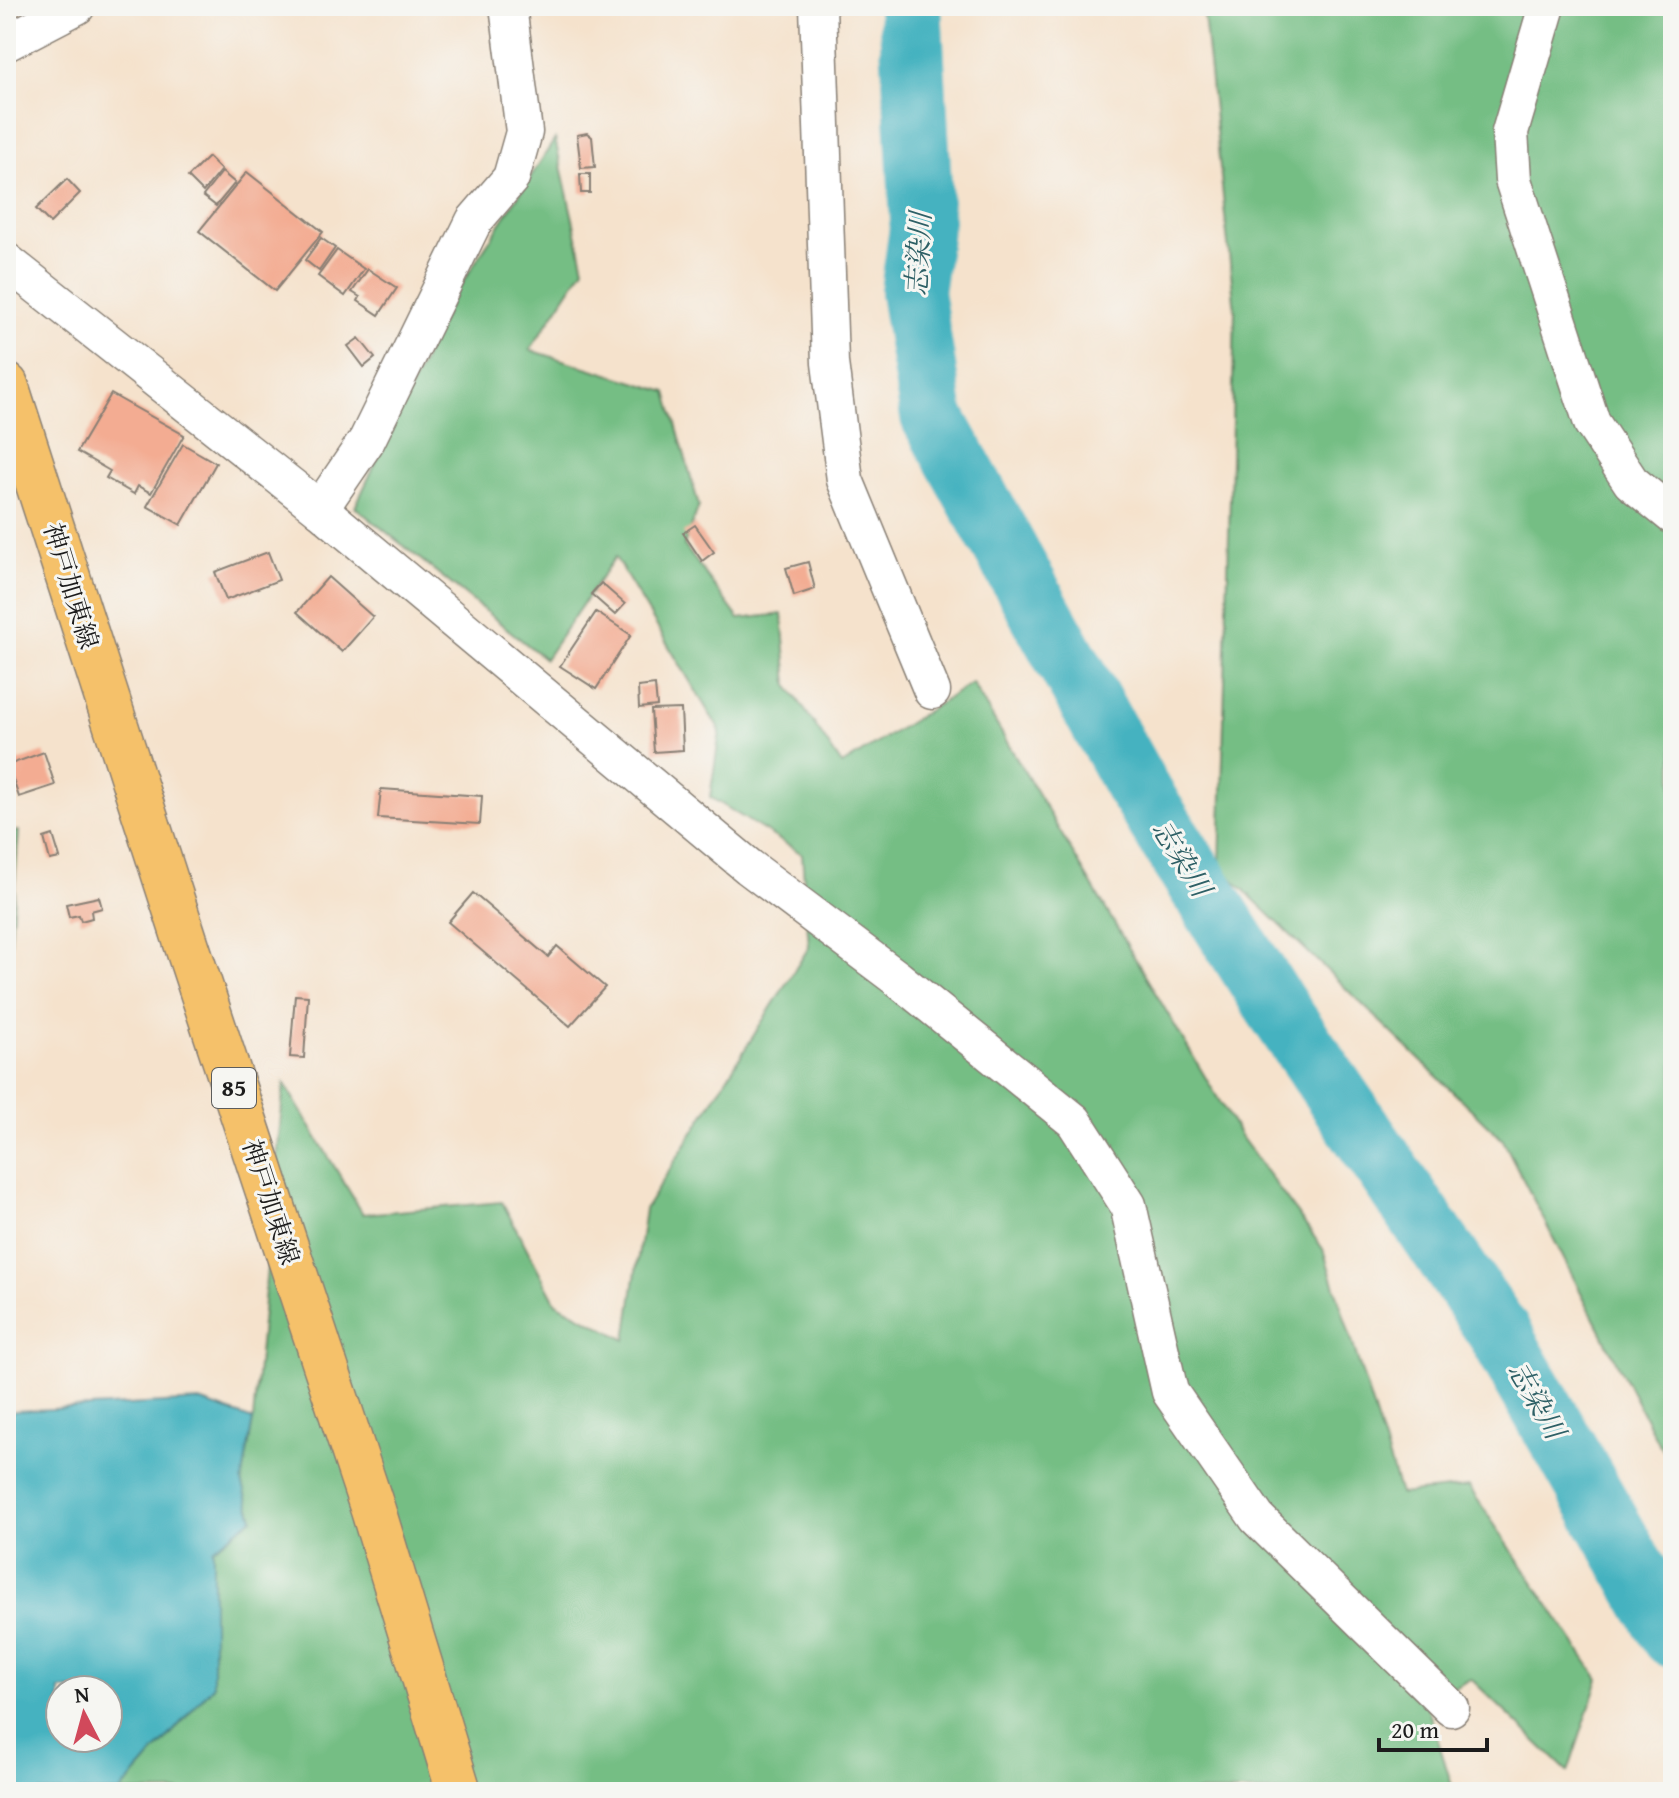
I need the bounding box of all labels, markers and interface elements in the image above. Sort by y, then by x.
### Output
water label: 志染川 [895,208,940,297]
street label: 神戸加東線 [34,518,109,654]
water label: 志染川 [1143,811,1224,907]
road number: 85 [212,1068,256,1108]
street label: 神戸加東線 [233,1134,310,1270]
water label: 志染川 [1499,1353,1578,1449]
north arrow [44,1674,124,1754]
text: N [73,1677,91,1711]
scale bar [1379,1702,1487,1752]
text: 20 m [1391,1712,1439,1747]

